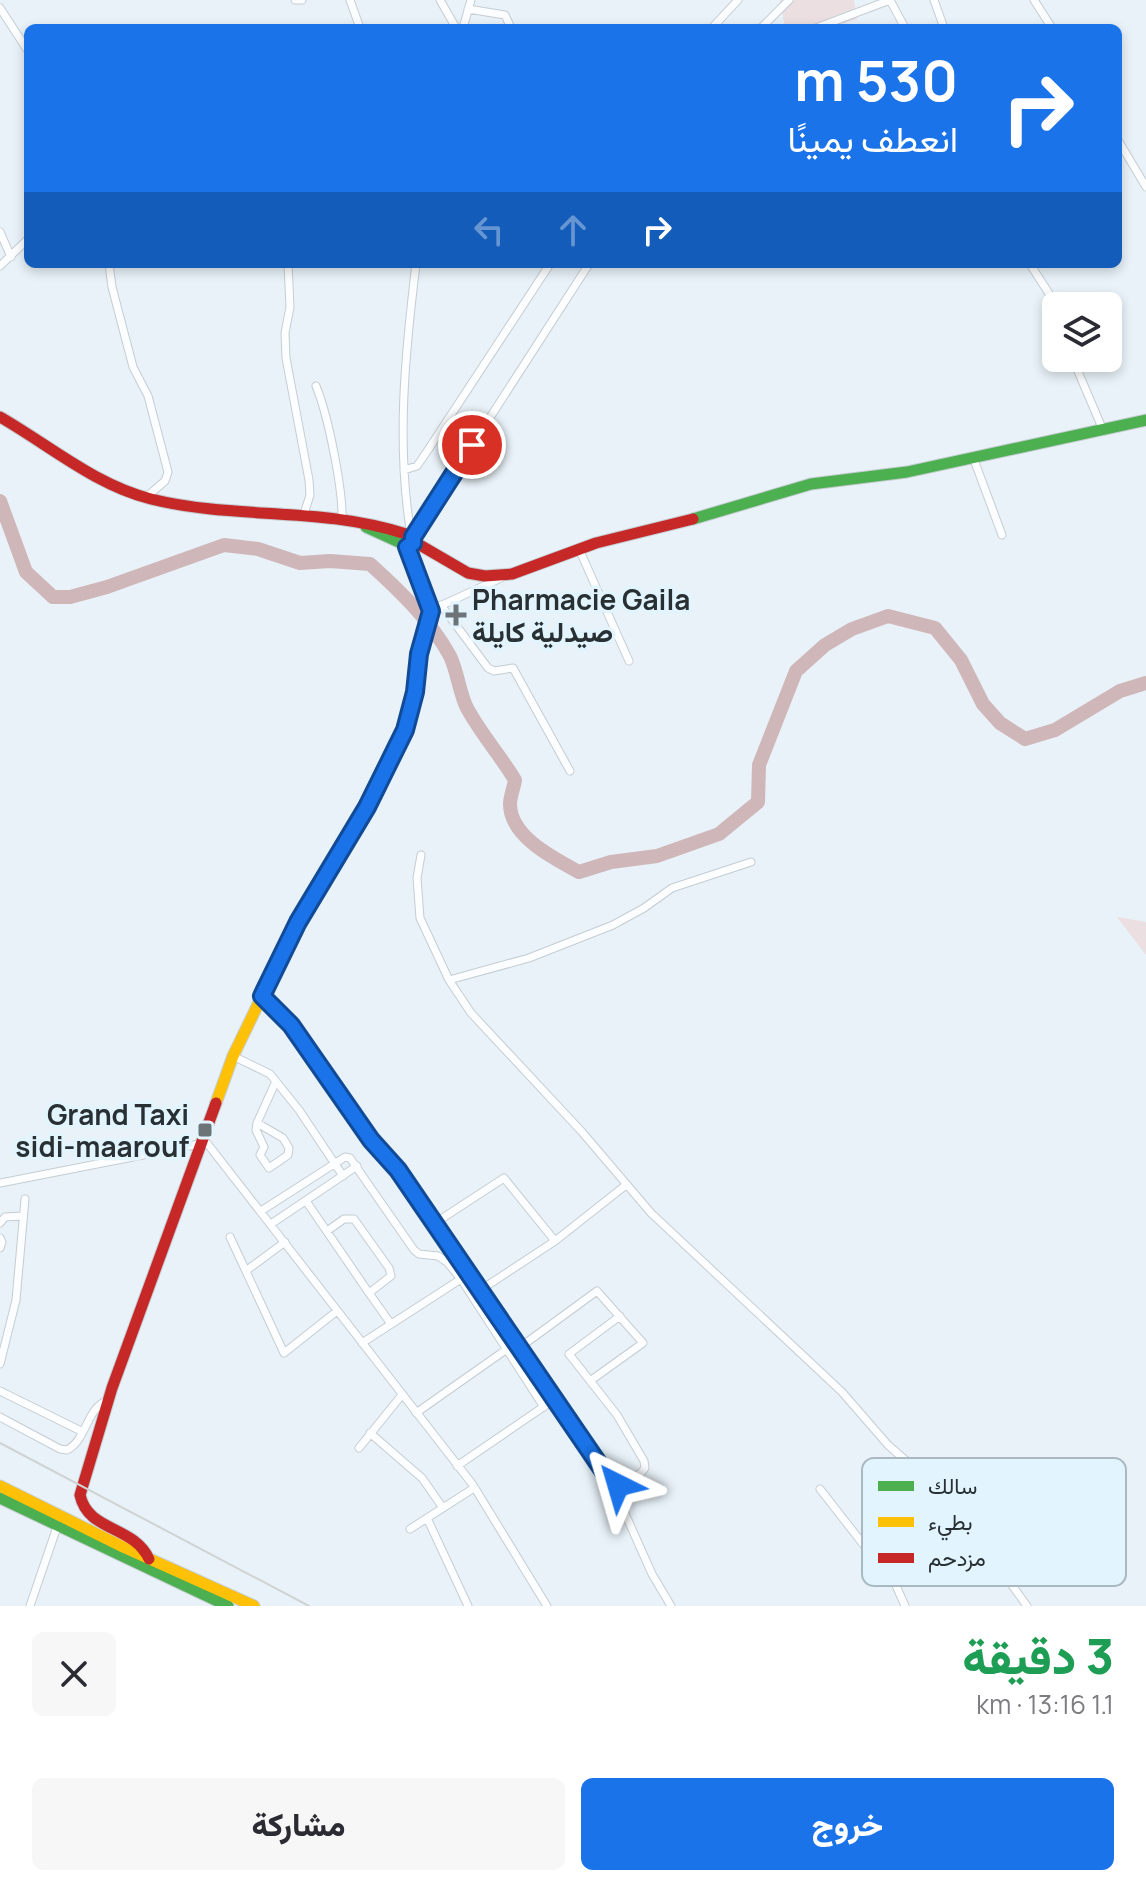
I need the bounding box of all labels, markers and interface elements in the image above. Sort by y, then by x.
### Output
text: 530 m [794,41,958,118]
icon: right [986,56,1090,160]
text: انعطف يمينًا [787,114,958,163]
icon: left [467,208,511,252]
icon: ahead [551,208,595,252]
icon: right [635,208,679,252]
map controls [1042,292,1122,372]
button: layers [1042,292,1122,372]
pin [438,411,506,479]
icon: arrive [450,423,494,467]
place label: Pharmacie Gaila صيدلية كايلة [472,580,690,650]
marker: Pharmacie Gaila صيدلية كايلة [447,606,465,624]
place label: Grand Taxi sidi-maarouf [15,1095,189,1165]
marker: Grand Taxi sidi-maarouf [196,1121,214,1139]
position arrow [576,1443,660,1527]
legend [862,1458,1126,1586]
text: سالك [928,1471,977,1501]
text: بطيء [928,1507,973,1541]
text: مزدحم [928,1543,986,1573]
text: 3 دقيقة [962,1623,1114,1688]
button: close [32,1632,116,1716]
text: 1.1 km · 13:16 [976,1686,1114,1722]
button: مشاركة [32,1778,565,1870]
button: خروج [581,1778,1114,1870]

